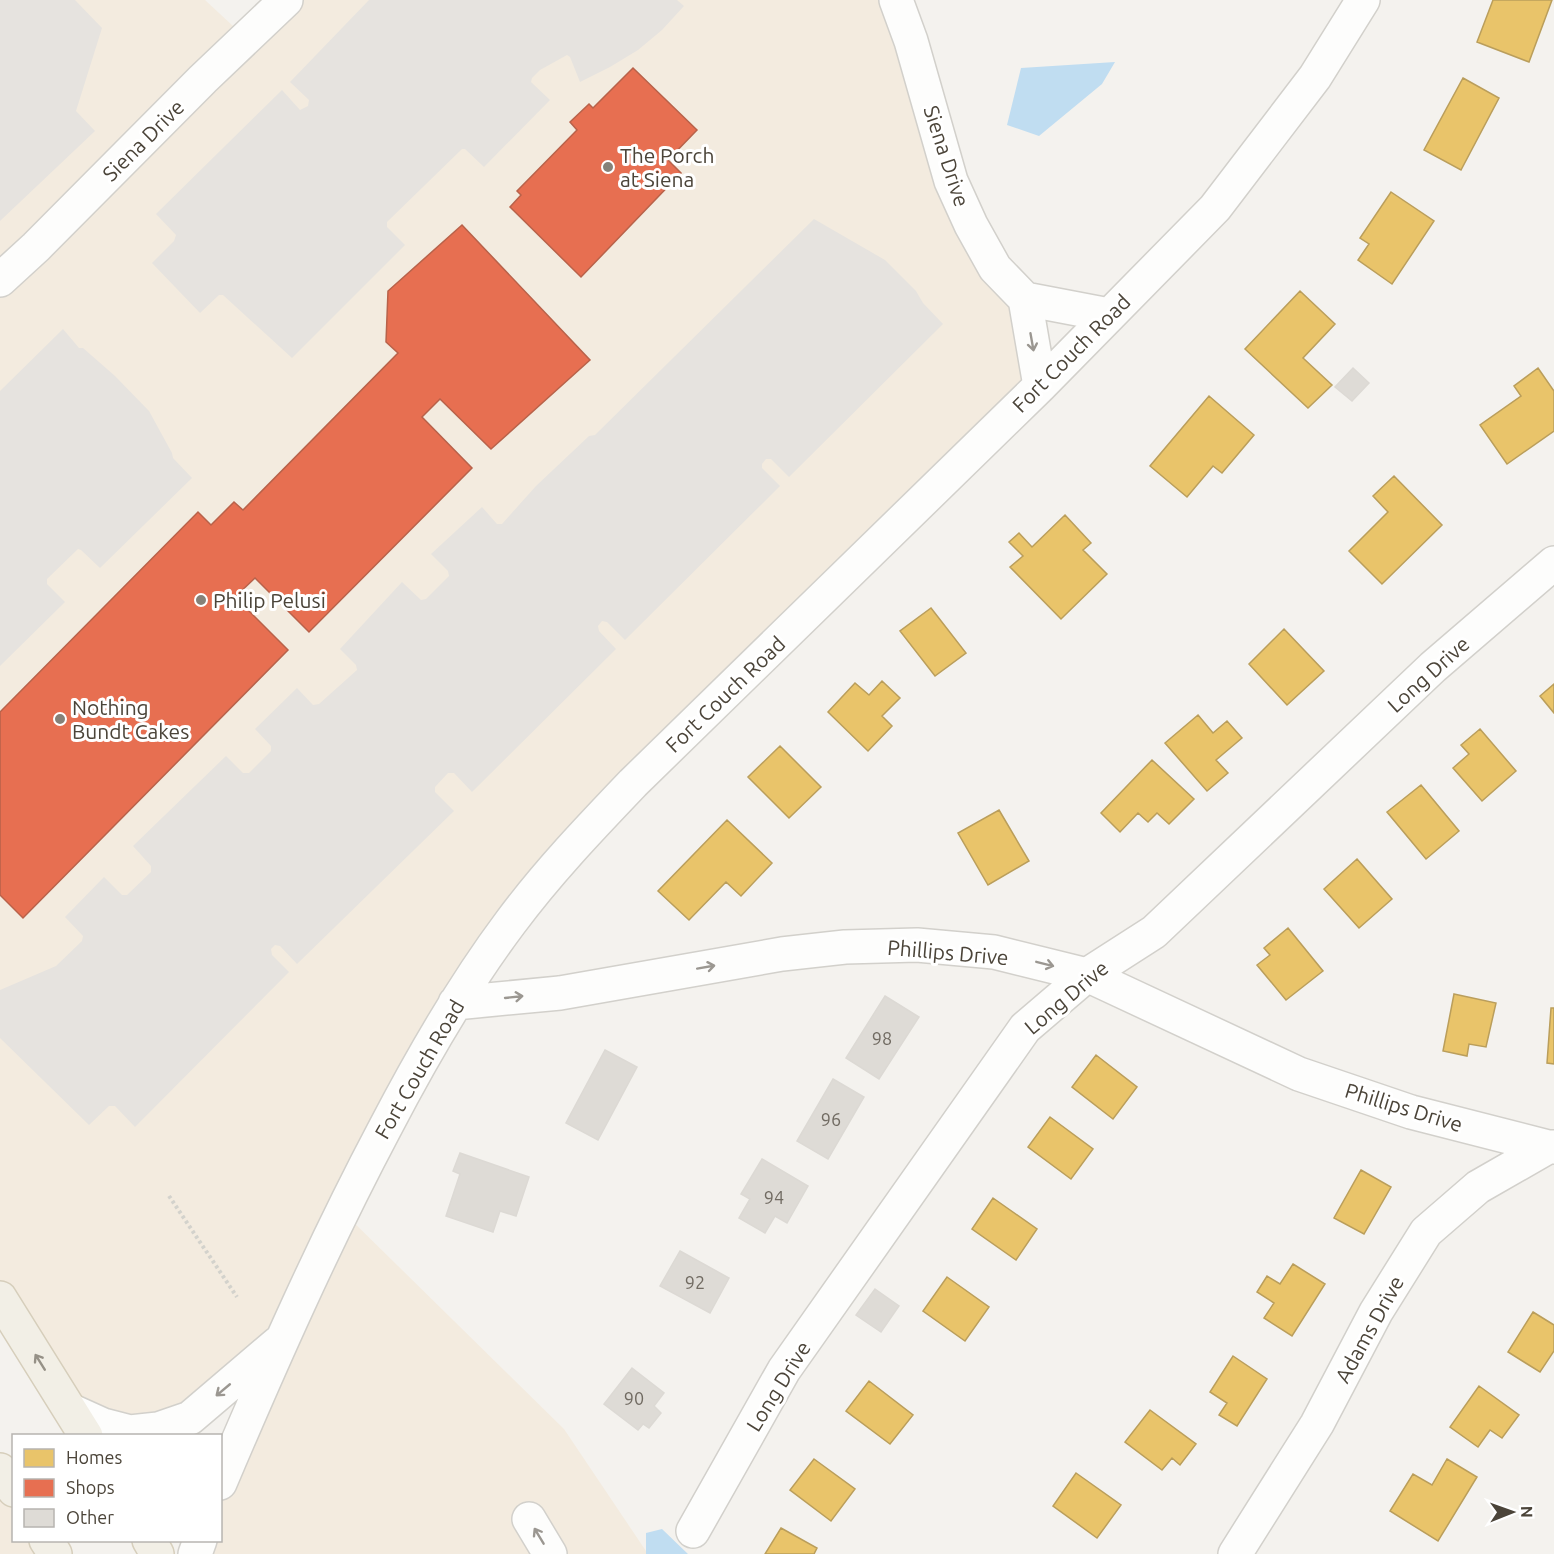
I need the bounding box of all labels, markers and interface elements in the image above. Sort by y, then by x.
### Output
street label: Siena Drive [97,94,189,186]
street label: Siena Drive [919,102,975,210]
place label: The Porch at Siena [620,143,714,191]
marker: The Porch at Siena [601,160,615,174]
street label: Fort Couch Road [1007,289,1135,417]
one-way arrow [1027,332,1038,352]
place label: Philip Pelusi [213,588,326,612]
marker: Philip Pelusi [194,593,208,607]
street label: Fort Couch Road [660,631,790,757]
street label: Long Drive [1382,631,1474,717]
place label: Nothing Bundt Cakes [72,695,189,743]
marker: Nothing Bundt Cakes [53,712,67,726]
street label: Phillips Drive [886,935,1010,969]
street label: Long Drive [1019,955,1113,1039]
one-way arrow [1035,959,1054,971]
one-way arrow [696,961,715,972]
one-way arrow [503,991,523,1002]
street label: Fort Couch Road [369,995,469,1143]
house number: 98 [872,1028,892,1048]
street label: Phillips Drive [1342,1078,1466,1136]
house number: 96 [821,1109,841,1129]
house number: 94 [764,1187,784,1207]
street label: Adams Drive [1330,1271,1408,1387]
house number: 92 [685,1272,705,1292]
street label: Long Drive [741,1337,815,1435]
one-way arrow [34,1354,46,1371]
one-way arrow [215,1383,231,1396]
house number: 90 [624,1388,644,1408]
legend [12,1434,222,1542]
text: Homes [66,1447,123,1467]
text: Shops [66,1477,115,1497]
north arrow [1482,1482,1542,1542]
text: N [1518,1506,1536,1518]
text: Other [66,1507,114,1527]
one-way arrow [533,1528,545,1545]

